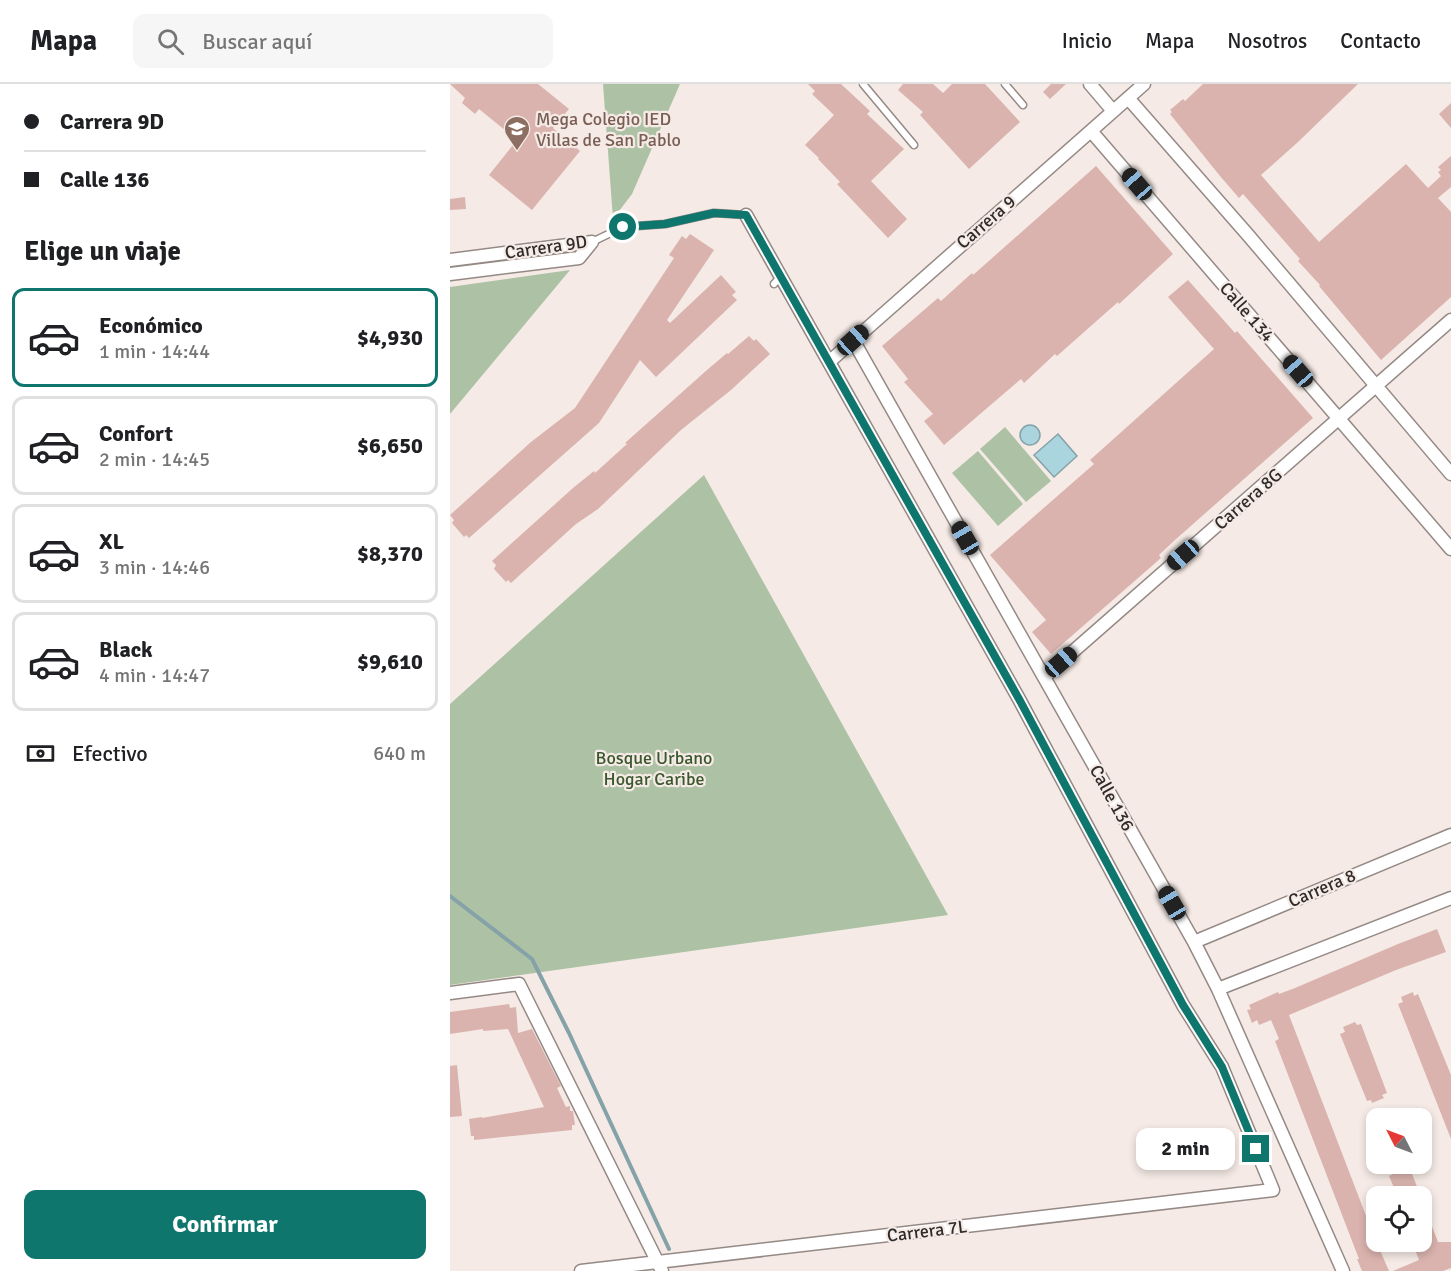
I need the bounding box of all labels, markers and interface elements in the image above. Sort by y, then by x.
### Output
search box [133,14,553,68]
text: Mapa [30,24,97,58]
icon: search [154,25,187,58]
text: Buscar aquí [202,28,312,55]
text: Inicio [1062,28,1112,54]
text: Mapa [1145,28,1194,54]
text: Nosotros [1227,28,1307,54]
text: Contacto [1340,28,1421,54]
text: Carrera 9D [60,108,164,135]
place label: Mega Colegio IED Villas de San Pablo [536,108,681,151]
school or university icon: Mega Colegio IED Villas de San Pablo [502,114,532,152]
car [1118,165,1156,203]
text: Calle 136 [60,166,149,193]
street label: Carrera 9 [952,190,1020,254]
route start [609,213,636,240]
street label: Carrera 9D [503,230,589,264]
text: Elige un viaje [24,235,181,268]
street label: Calle 134 [1215,278,1279,347]
icon: car [27,311,81,365]
text: Económico [99,312,203,339]
car [834,321,872,359]
text: $4,930 [357,324,423,351]
text: 1 min · 14:44 [99,339,210,364]
car [1279,352,1317,390]
icon: car [27,419,81,473]
text: Confort [99,420,173,447]
text: $6,650 [357,432,423,459]
text: 2 min · 14:45 [99,447,210,472]
street label: Carrera 8G [1210,464,1286,534]
car [948,518,982,558]
icon: car [27,527,81,581]
text: XL [99,528,124,555]
car [1164,536,1202,574]
text: $8,370 [357,540,423,567]
text: 3 min · 14:46 [99,555,210,580]
icon: car [27,635,81,689]
text: Black [99,636,153,663]
car [1042,643,1080,681]
text: $9,610 [357,648,423,675]
text: 4 min · 14:47 [99,663,210,688]
icon: cash [24,737,57,770]
text: Efectivo [72,740,148,767]
text: 640 m [373,741,426,766]
park label: Bosque Urbano Hogar Caribe [596,747,712,790]
street label: Calle 136 [1085,761,1139,835]
street label: Carrera 8 [1285,864,1359,912]
car [1155,883,1189,923]
north arrow [1366,1108,1432,1174]
map controls [1366,1108,1432,1252]
callout: 2 min [1136,1128,1235,1170]
route end [1242,1135,1269,1162]
text: 2 min [1161,1136,1210,1161]
button: locate [1366,1186,1432,1252]
button: Confirmar [24,1190,426,1259]
street label: Carrera 7L [886,1215,968,1247]

